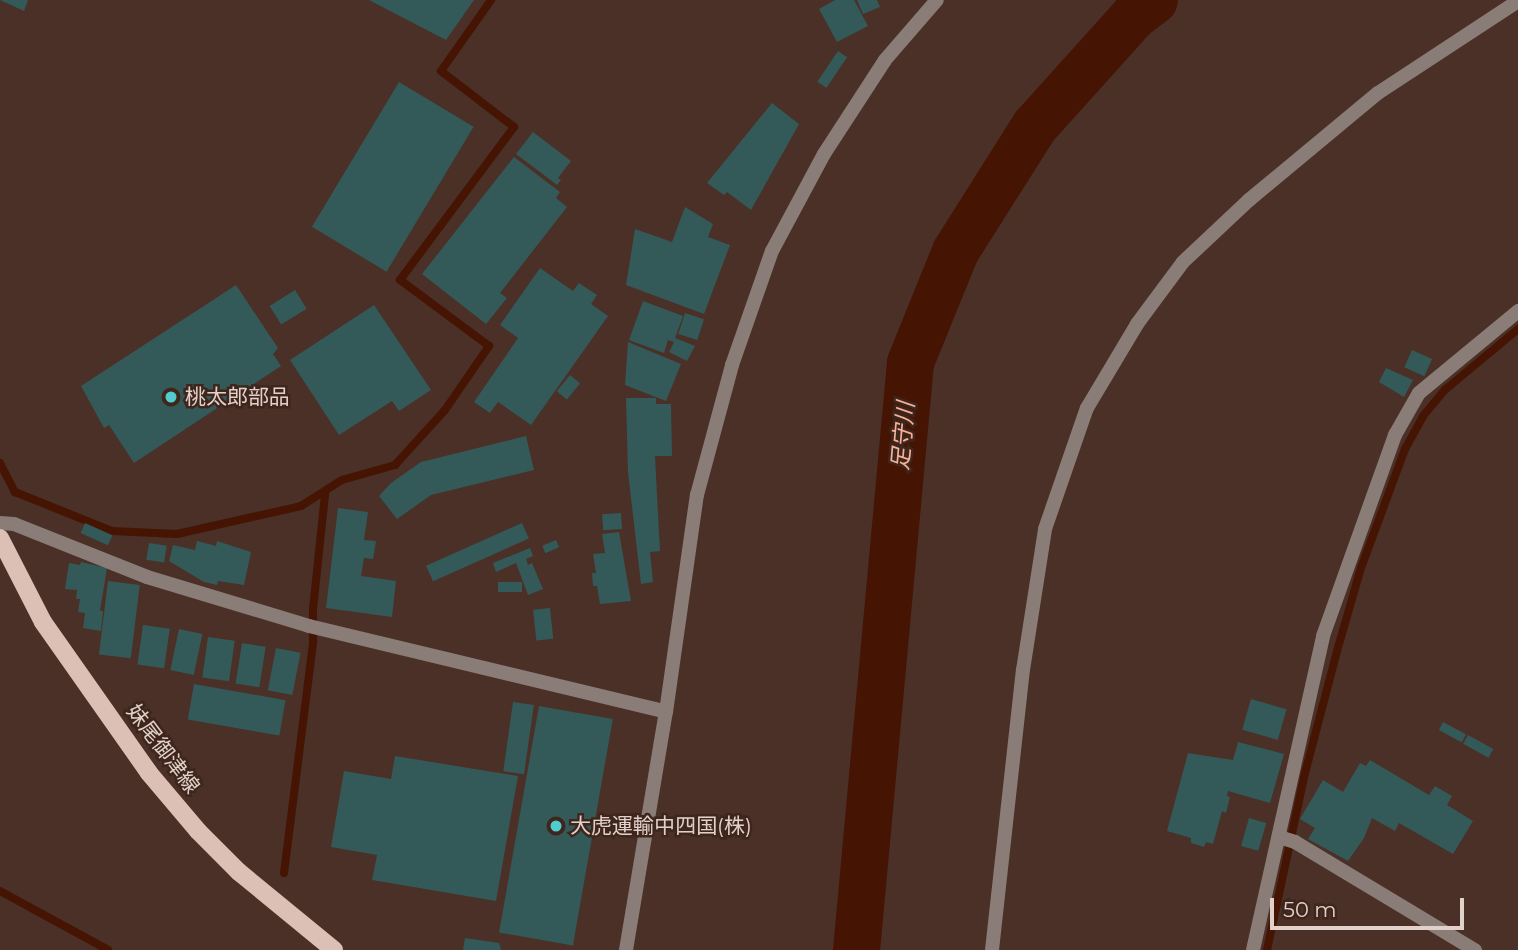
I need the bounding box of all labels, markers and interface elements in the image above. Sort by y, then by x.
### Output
place label: 桃太郎部品 [185,384,290,410]
marker: 桃太郎部品 [163,389,179,405]
water label: 足守川 [886,400,920,472]
street label: 妹尾御津線 [121,699,205,799]
place label: 大虎運輸中四国(株) [570,813,752,839]
marker: 大虎運輸中四国(株) [548,818,564,834]
scale bar [1273,884,1467,928]
text: 50 m [1283,897,1337,922]

